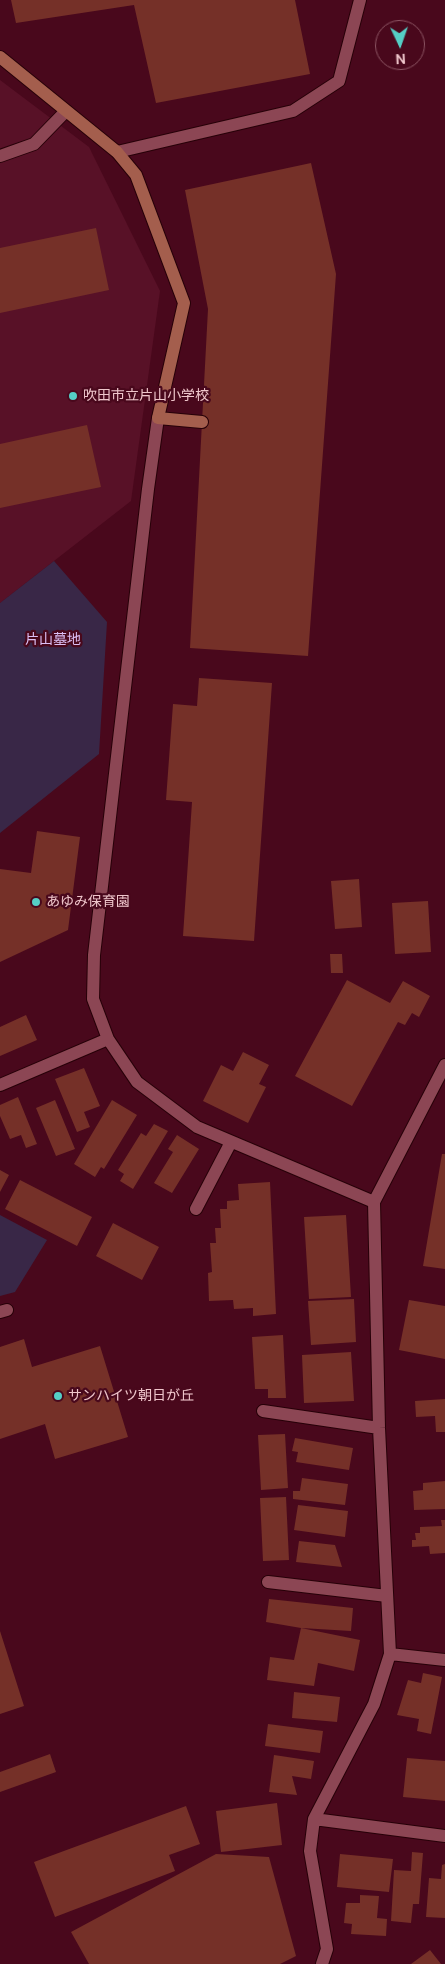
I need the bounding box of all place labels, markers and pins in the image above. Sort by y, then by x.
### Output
place label: 吹田市立片山小学校 [83,388,209,404]
marker: 吹田市立片山小学校 [67,390,79,402]
place label: あゆみ保育園 [46,894,130,910]
marker: あゆみ保育園 [30,896,42,908]
place label: サンハイツ朝日が丘 [68,1388,194,1404]
marker: サンハイツ朝日が丘 [52,1390,64,1402]

